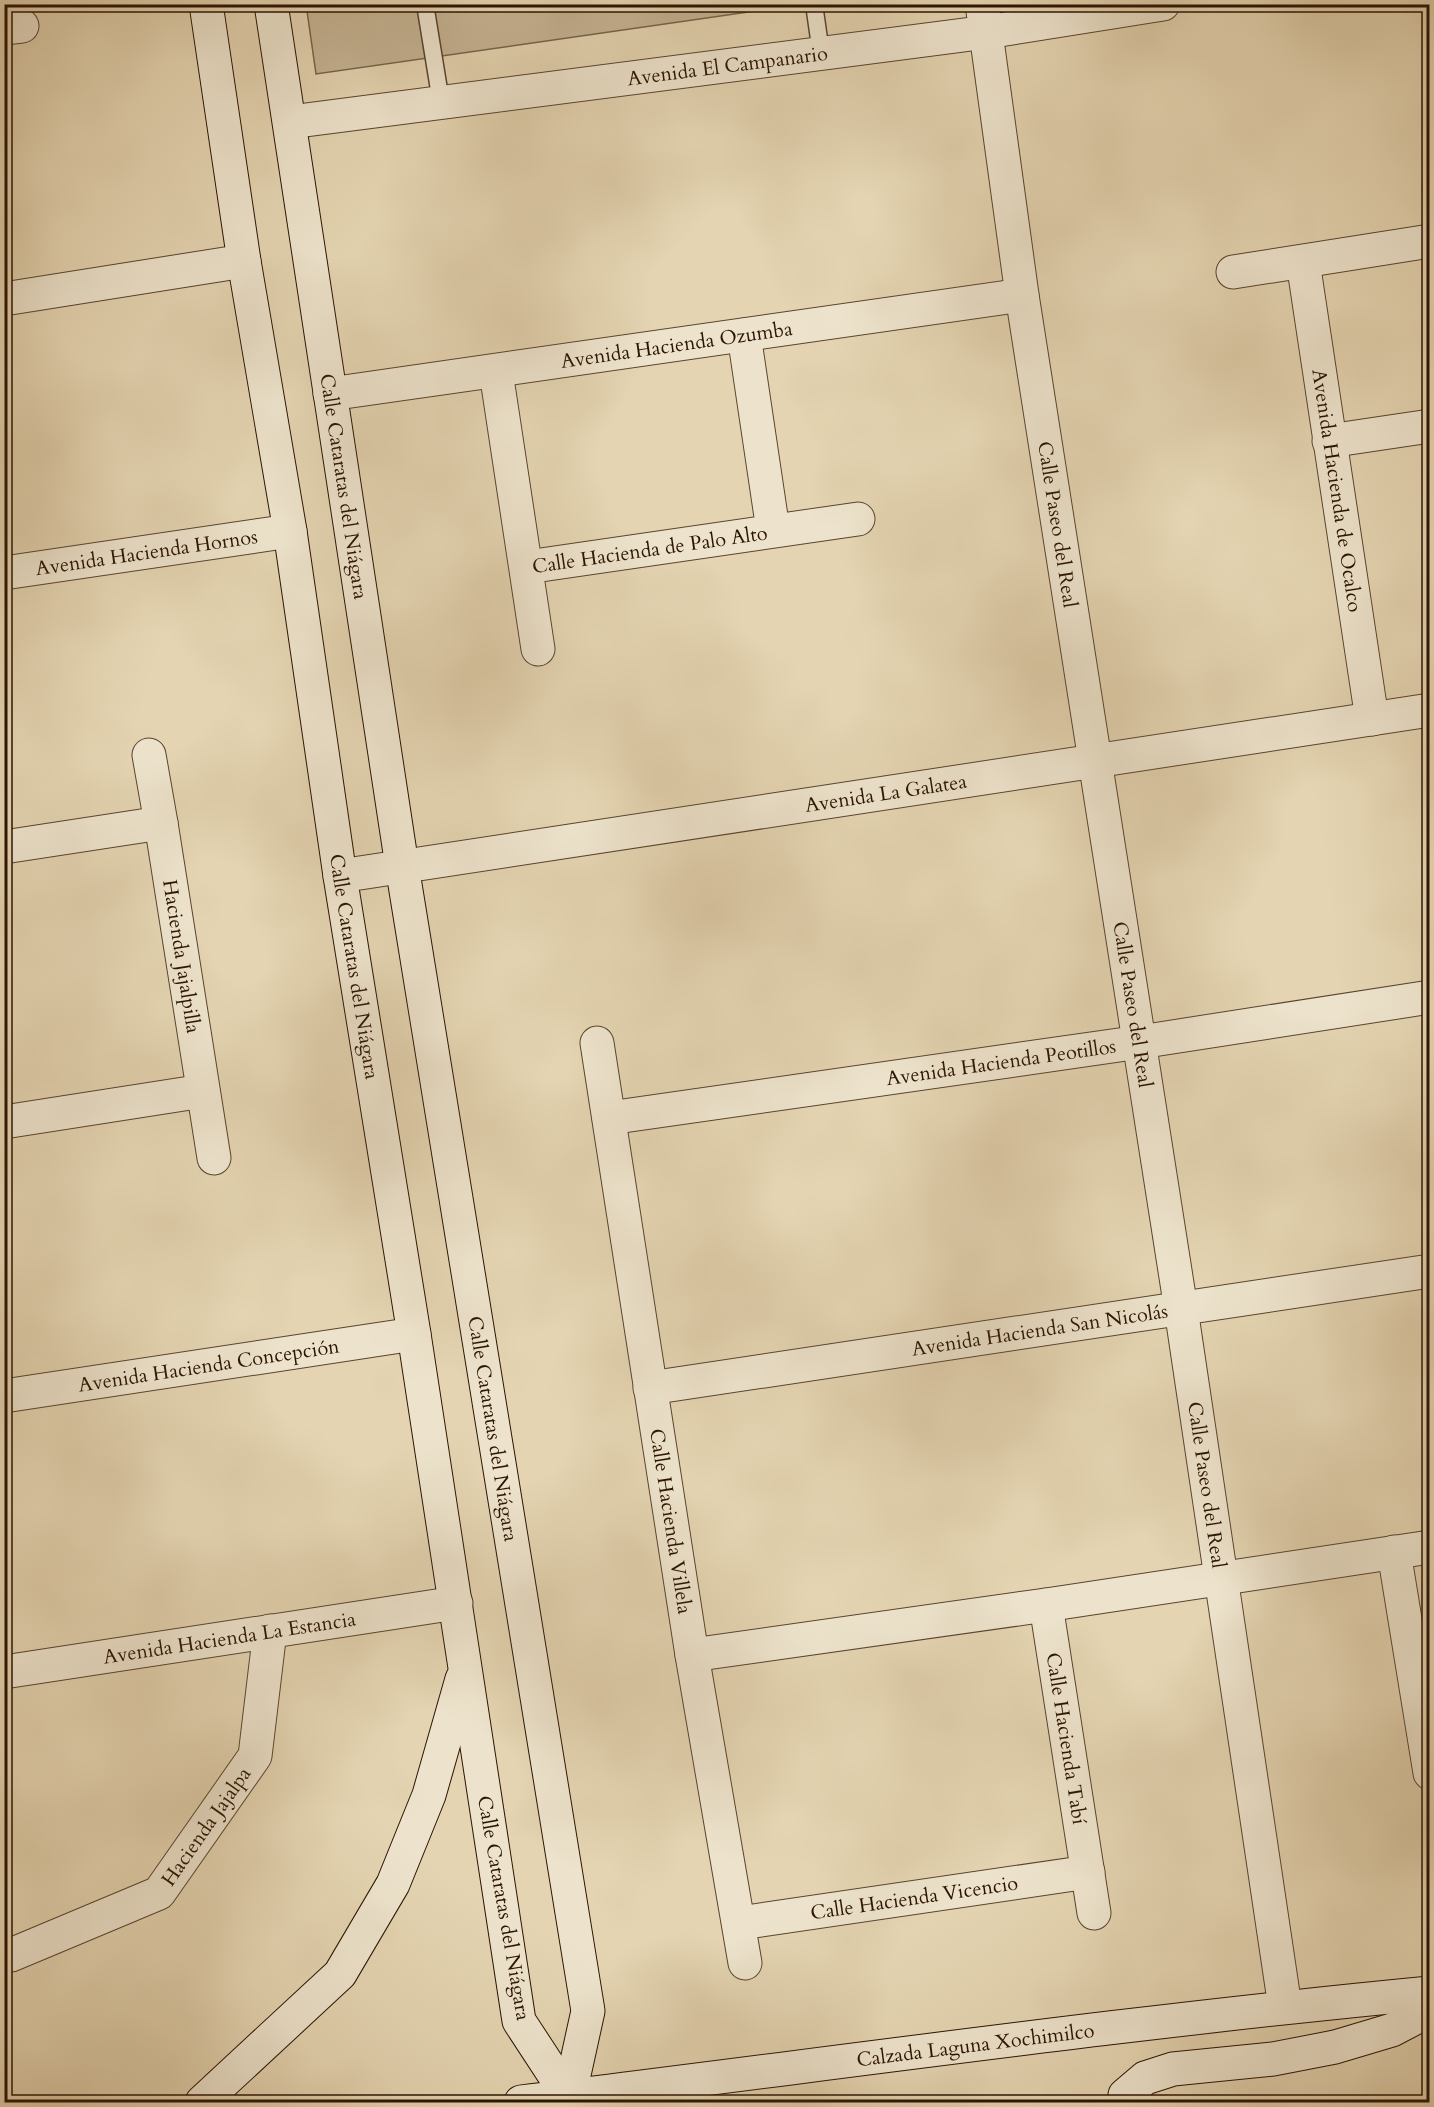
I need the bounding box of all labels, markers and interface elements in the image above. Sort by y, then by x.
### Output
street label: Avenida El Campanario [626,39,829,92]
street label: Avenida Hacienda Ozumba [559,314,795,374]
street label: Avenida Hacienda de Ocalco [1306,367,1369,614]
street label: Calle Cataratas del Niágara [314,372,375,602]
street label: Calle Paseo del Real [1032,439,1084,610]
street label: Calle Hacienda de Palo Alto [530,519,769,580]
street label: Avenida Hacienda Hornos [34,522,259,582]
street label: Avenida La Galatea [803,767,969,819]
street label: Calle Cataratas del Niágara [323,852,386,1082]
street label: Hacienda Jajalpilla [157,878,208,1035]
street label: Calle Paseo del Real [1107,920,1160,1090]
street label: Avenida Hacienda Peotillos [884,1032,1118,1092]
street label: Avenida Hacienda San Nicolás [910,1297,1170,1362]
street label: Calle Cataratas del Niágara [462,1314,525,1544]
street label: Avenida Hacienda Concepción [76,1332,342,1398]
street label: Calle Paseo del Real [1181,1400,1233,1570]
street label: Calle Hacienda Villela [644,1427,699,1616]
street label: Avenida Hacienda La Estancia [101,1605,358,1670]
street label: Calle Hacienda Tabí [1040,1651,1094,1827]
street label: Hacienda Jajalpa [155,1761,257,1891]
street label: Calle Cataratas del Niágara [471,1794,537,2023]
street label: Calle Hacienda Vicencio [809,1869,1020,1926]
street label: Calzada Laguna Xochimilco [855,2016,1096,2073]

